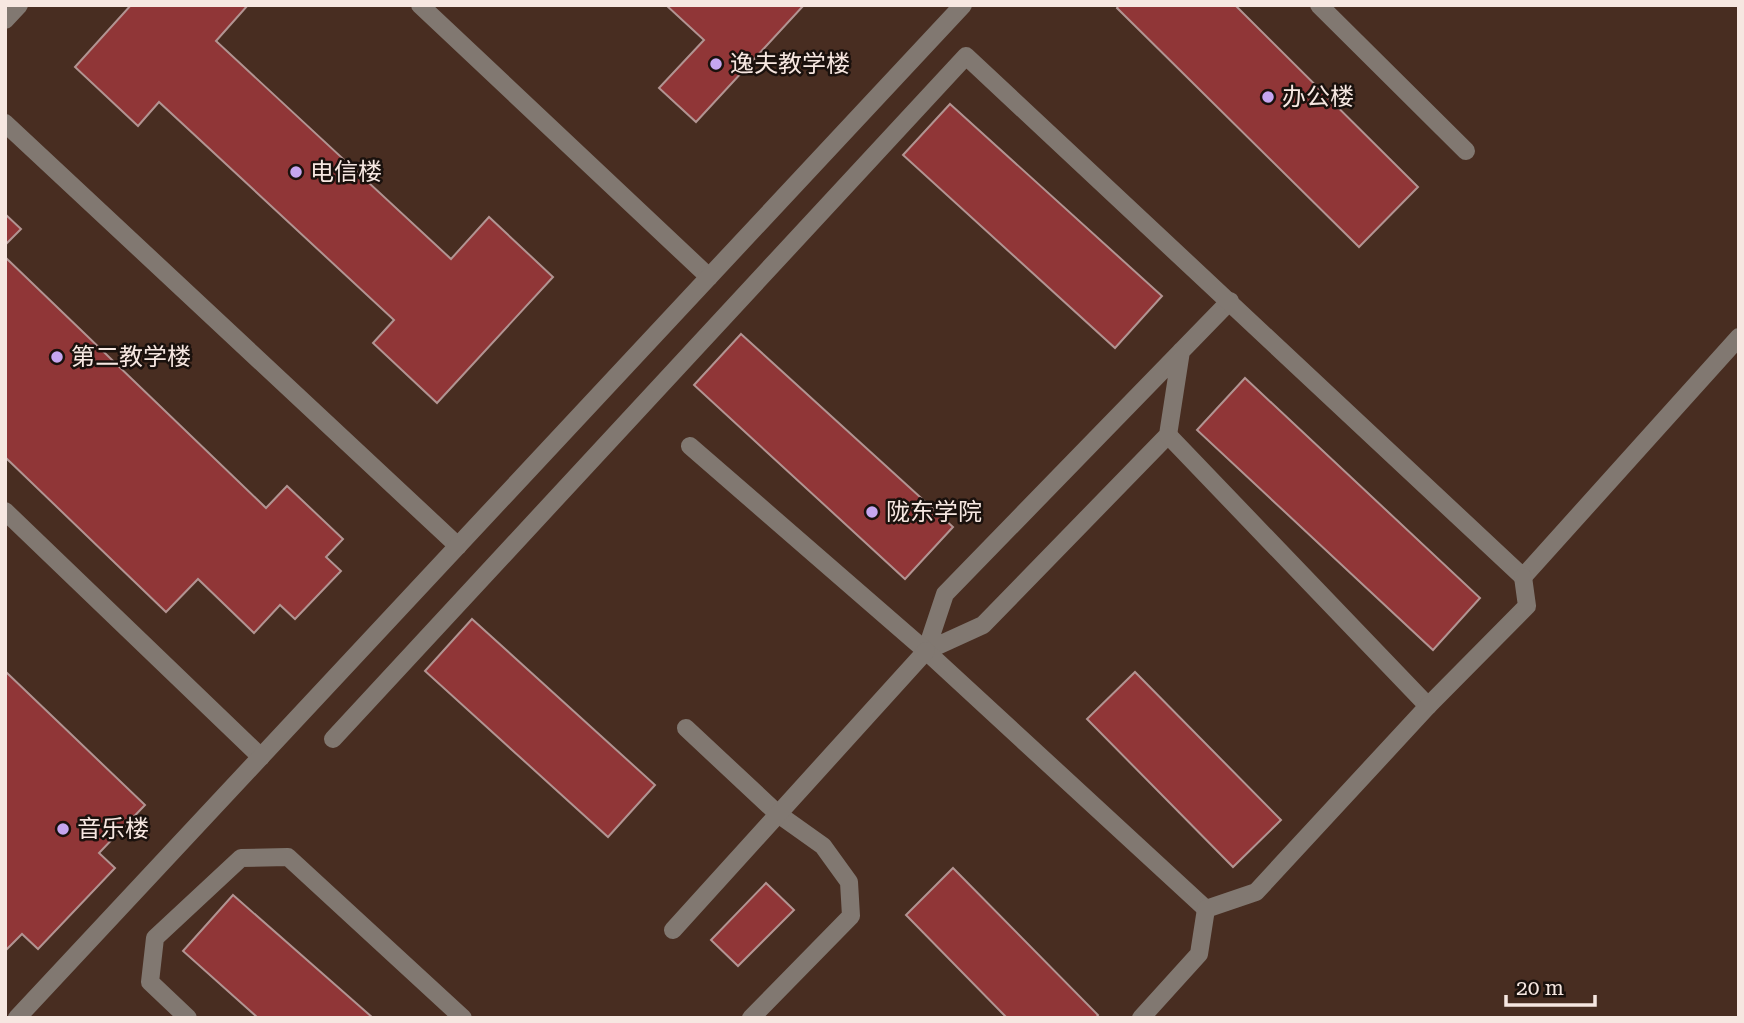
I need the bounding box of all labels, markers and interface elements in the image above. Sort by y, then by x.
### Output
place label: 逸夫教学楼 [730,50,850,78]
marker: 逸夫教学楼 [708,56,724,72]
place label: 办公楼 [1282,83,1354,111]
marker: 办公楼 [1260,89,1276,105]
place label: 电信楼 [310,158,382,186]
marker: 电信楼 [288,164,304,180]
place label: 第二教学楼 [71,343,191,371]
marker: 第二教学楼 [49,349,65,365]
place label: 陇东学院 [886,498,982,526]
marker: 陇东学院 [864,504,880,520]
place label: 音乐楼 [77,815,149,843]
marker: 音乐楼 [55,821,71,837]
scale bar [1506,964,1595,1008]
text: 20 m [1516,976,1564,1000]

